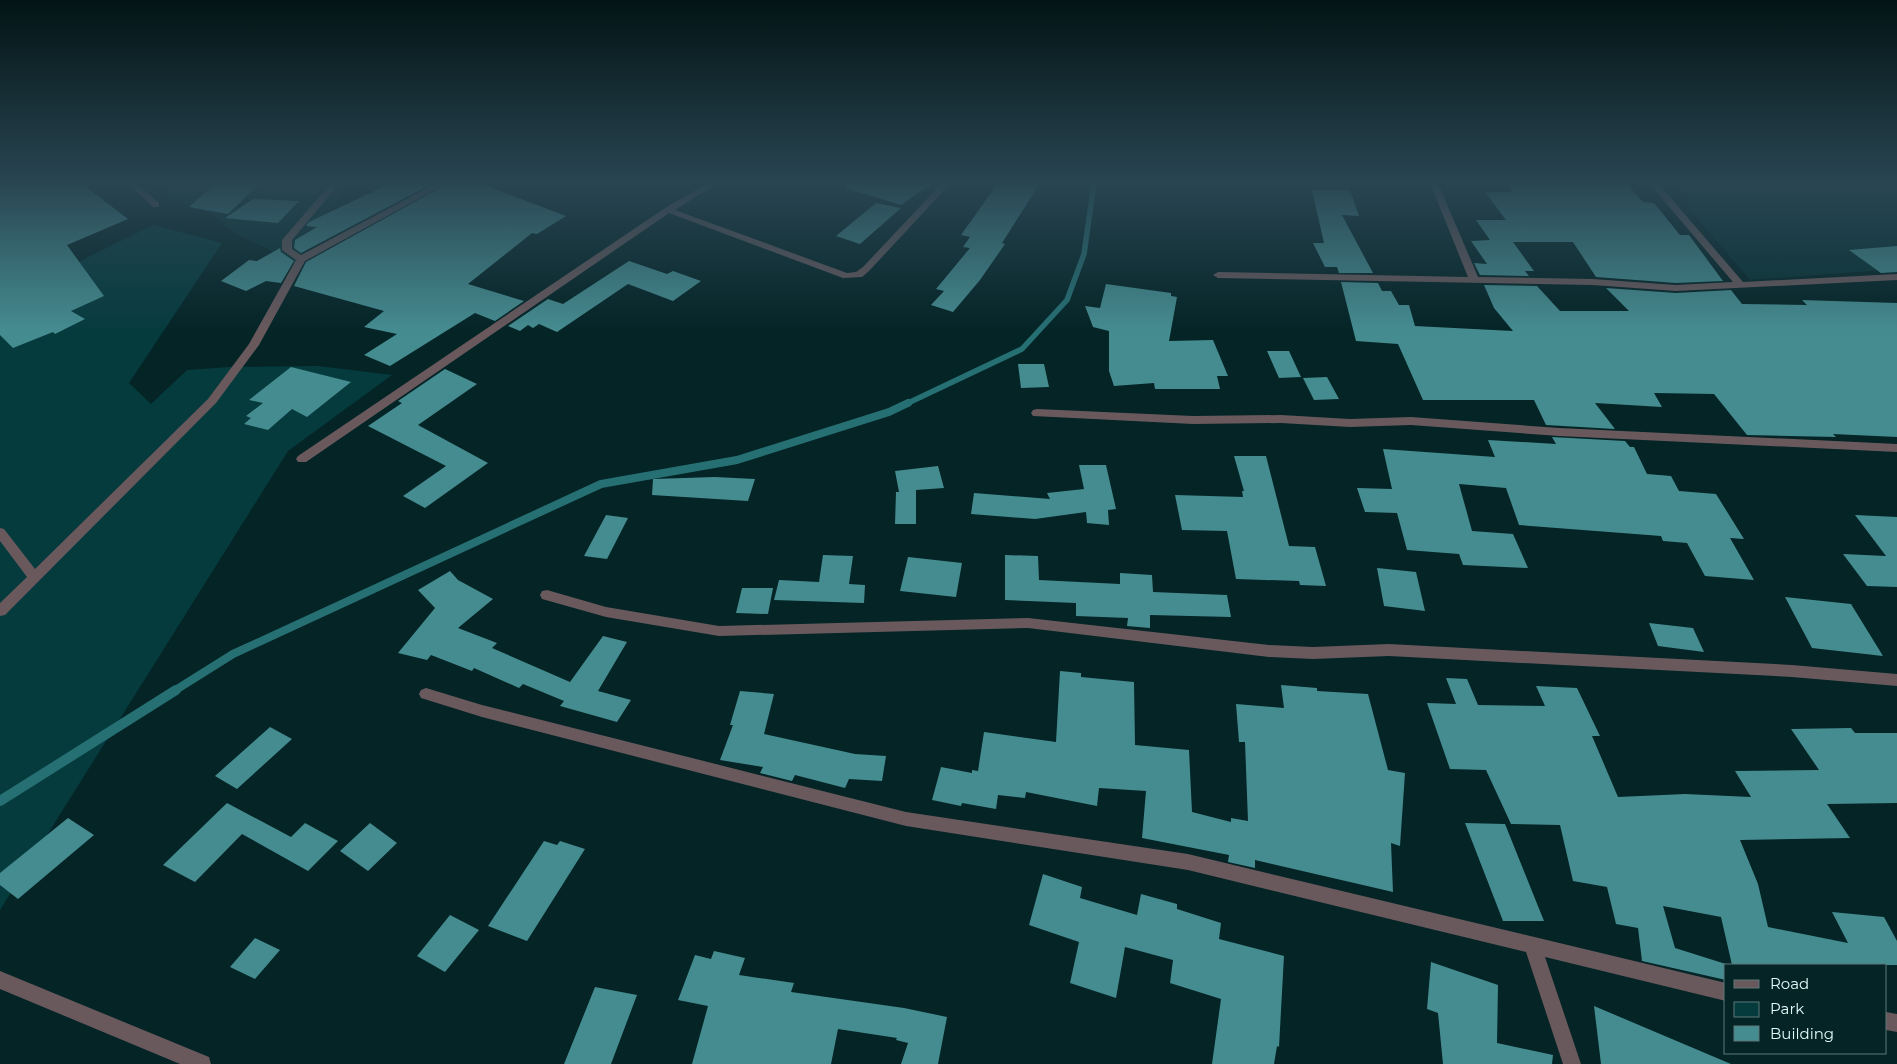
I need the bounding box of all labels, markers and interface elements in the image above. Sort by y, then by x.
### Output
legend [1724,964,1887,1054]
text: Road [1770,974,1809,993]
text: Park [1770,999,1804,1018]
text: Building [1770,1024,1834,1043]

